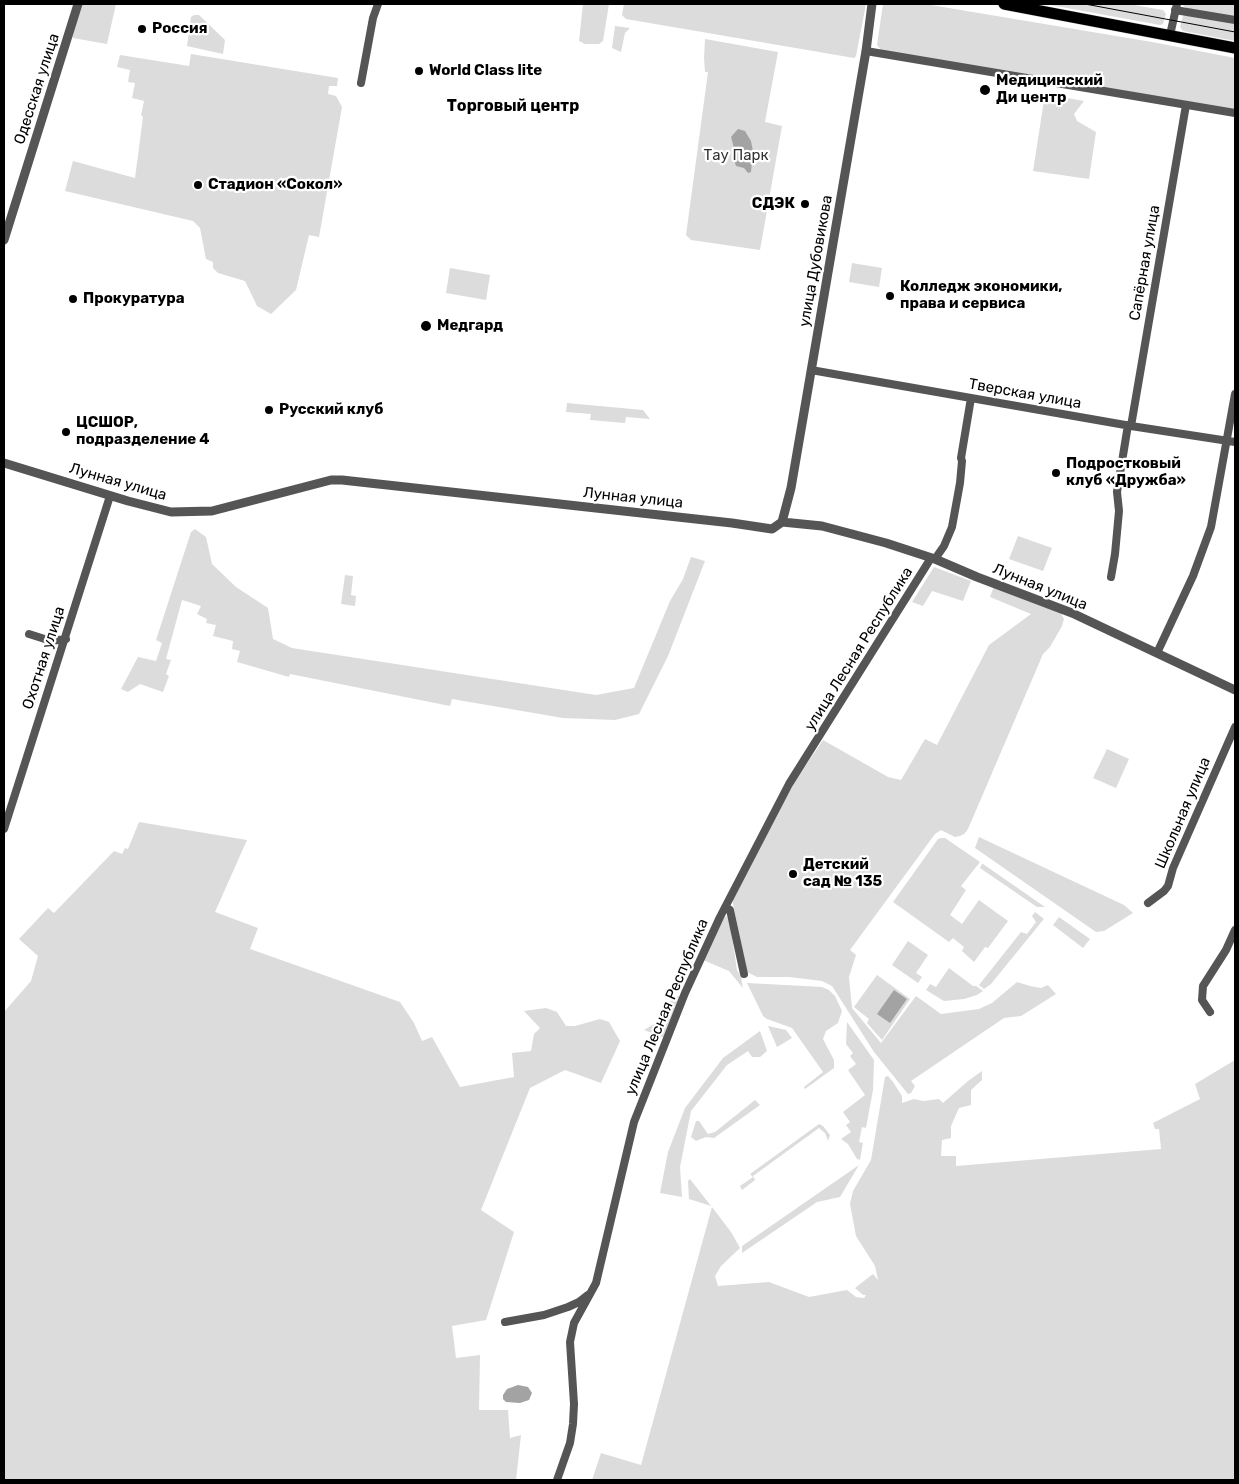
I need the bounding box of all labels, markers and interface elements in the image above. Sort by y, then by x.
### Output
place label: Россия [152,20,208,38]
marker: Россия [136,23,148,35]
street label: Одесская улица [11,31,63,147]
place label: World Class lite [429,62,542,80]
marker: World Class lite [413,65,425,77]
place label: Медицинский Ди центр [996,72,1103,107]
marker: Медицинский Ди центр [978,83,992,97]
district label: Торговый центр [447,96,579,116]
park label: Тау Парк [704,147,768,165]
place label: Стадион «Сокол» [208,176,342,194]
marker: Стадион «Сокол» [192,179,204,191]
street label: улица Дубовикова [796,194,836,328]
place label: СДЭК [752,195,795,213]
marker: СДЭК [799,198,811,210]
street label: Сапёрная улица [1126,204,1164,322]
place label: Колледж экономики, права и сервиса [900,278,1062,313]
place label: Прокуратура [83,290,185,308]
marker: Колледж экономики, права и сервиса [884,290,896,302]
marker: Прокуратура [67,293,79,305]
place label: Медгард [437,317,503,335]
marker: Медгард [419,319,433,333]
street label: Тверская улица [967,375,1083,413]
place label: Русский клуб [279,401,383,419]
marker: Русский клуб [263,404,275,416]
place label: ЦСШОР, подразделение 4 [76,414,210,449]
marker: ЦСШОР, подразделение 4 [60,426,72,438]
place label: Подростковый клуб «Дружба» [1066,455,1186,490]
street label: Лунная улица [67,460,169,504]
marker: Подростковый клуб «Дружба» [1050,467,1062,479]
street label: Лунная улица [582,484,684,512]
street label: Лунная улица [990,560,1090,614]
street label: улица Лесная Республика [801,564,917,734]
street label: Охотная улица [19,604,69,712]
street label: Школьная улица [1151,755,1215,871]
place label: Детский сад № 135 [803,856,882,891]
marker: Детский сад № 135 [787,868,799,880]
street label: улица Лесная Республика [622,916,712,1098]

